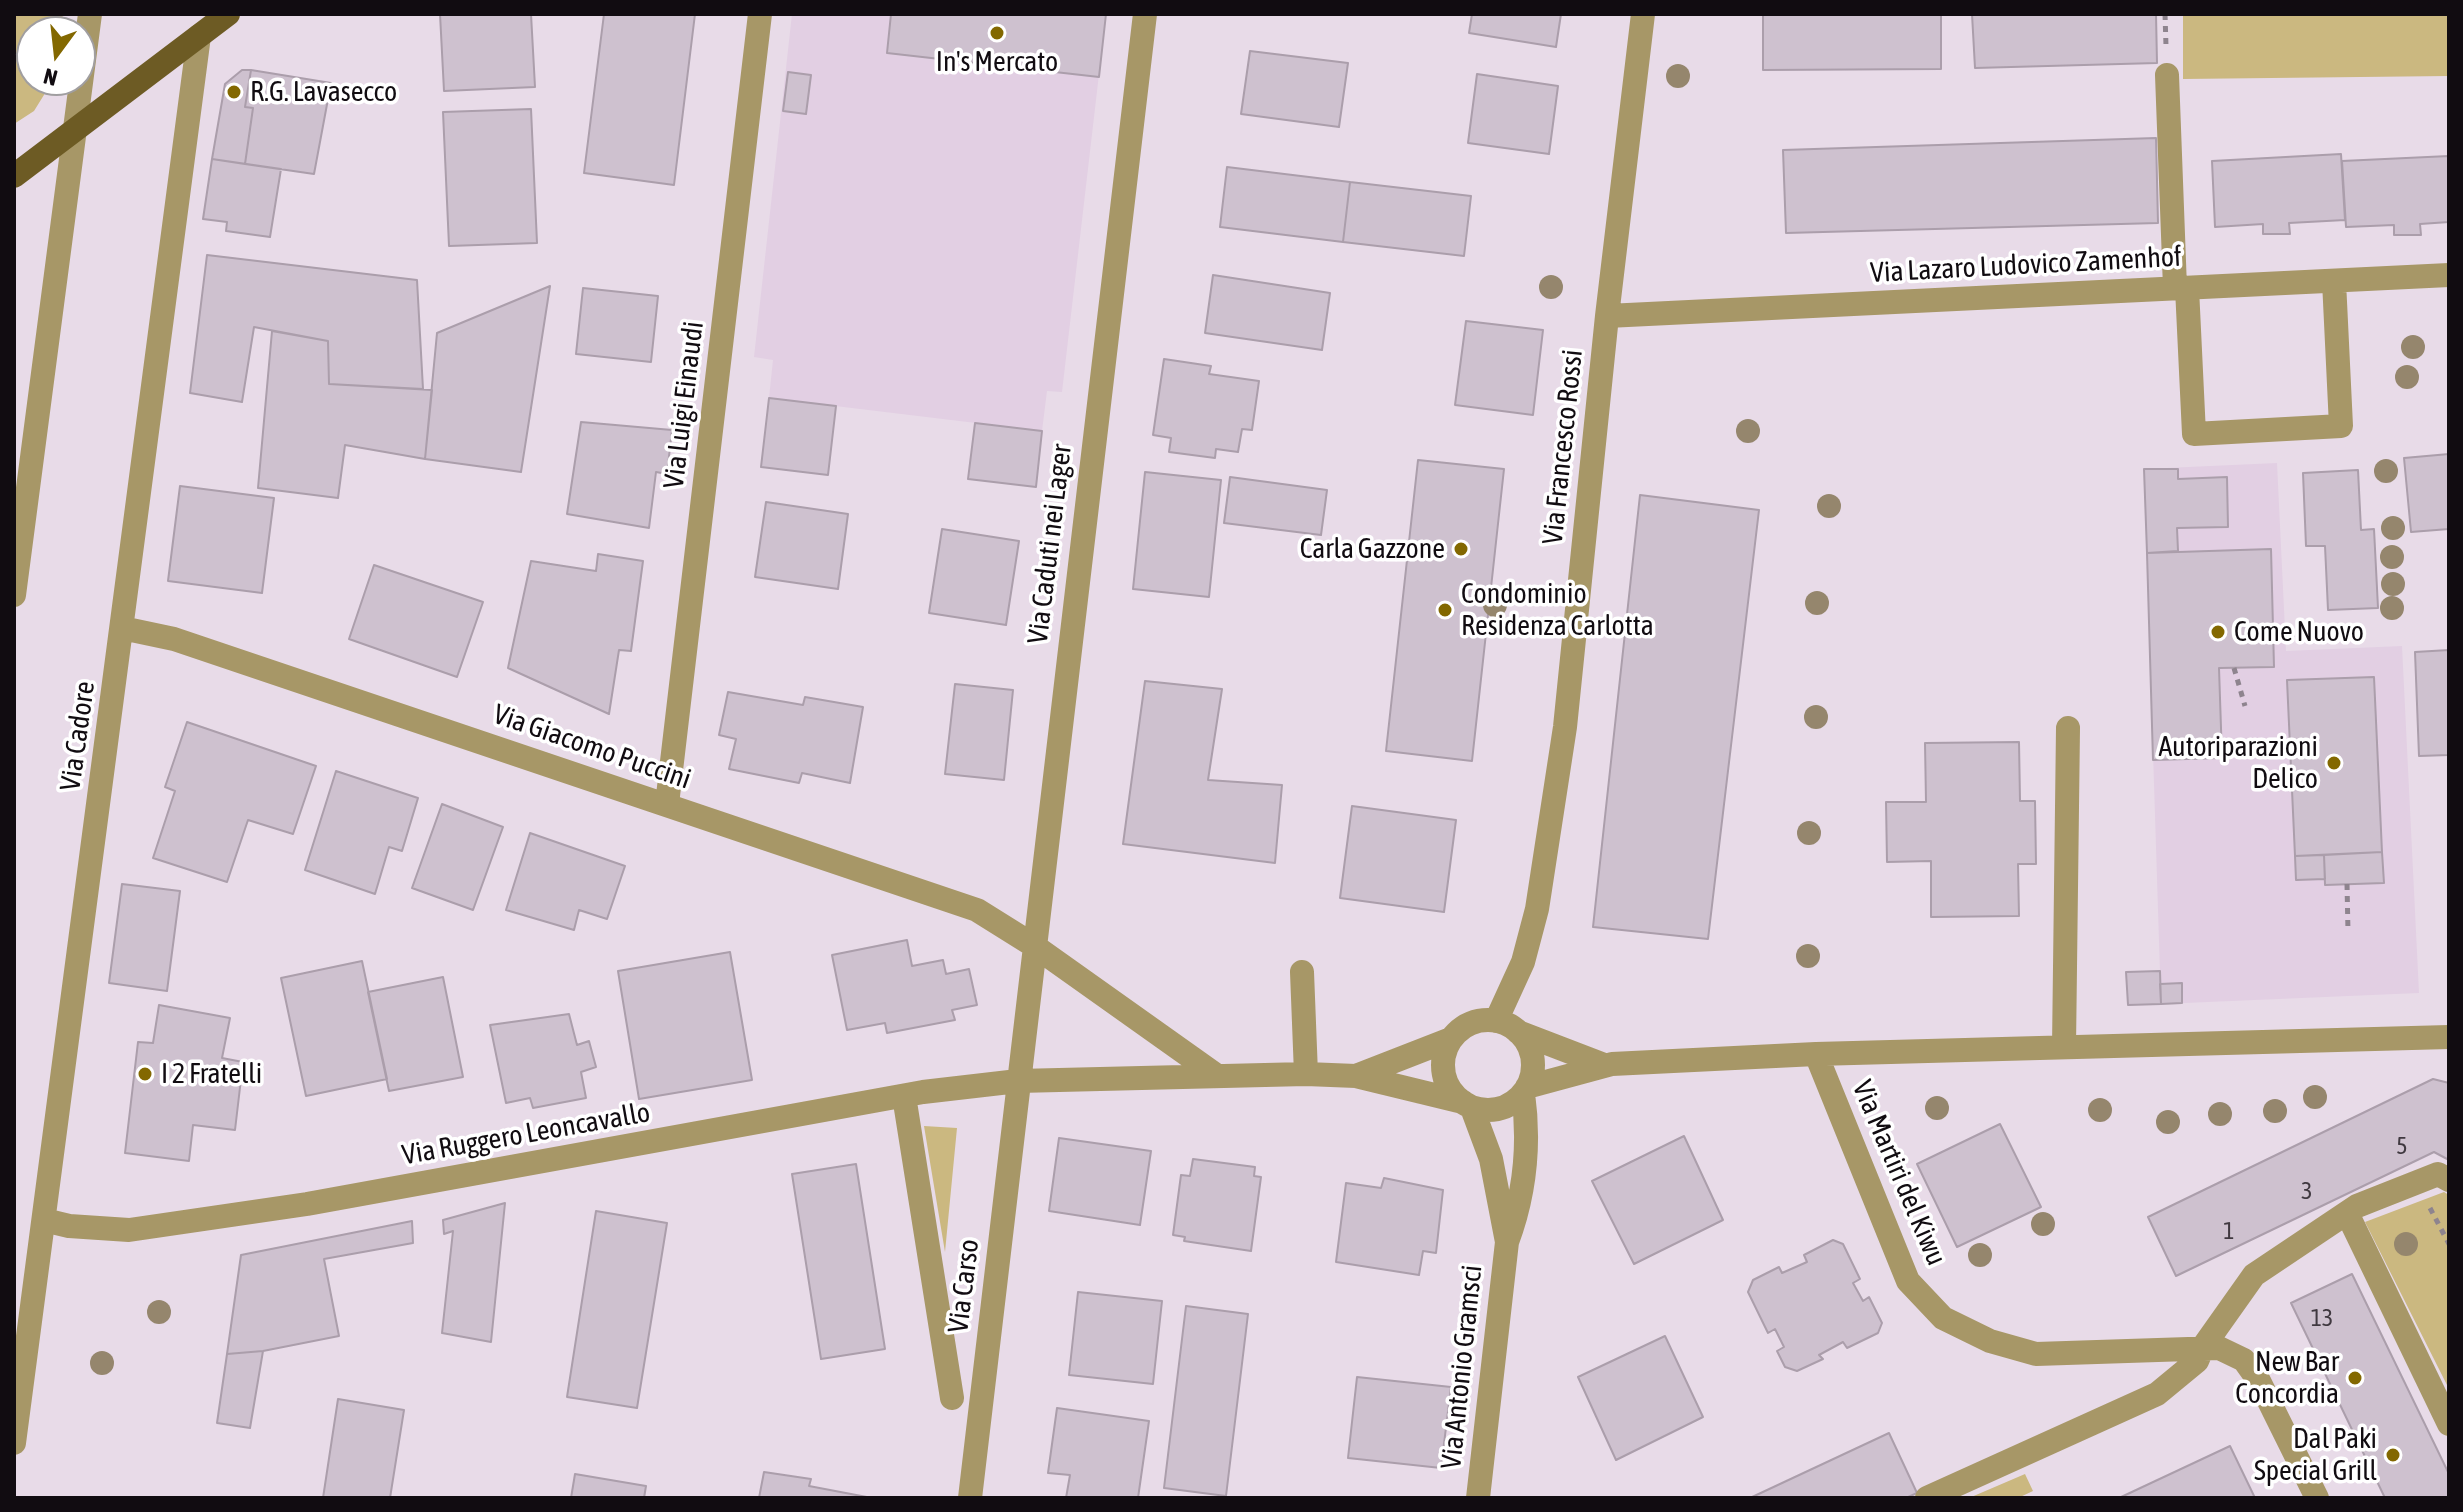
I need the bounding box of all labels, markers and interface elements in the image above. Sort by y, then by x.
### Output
north arrow [16,16,96,96]
marker: In's Mercato [988,24,1006,42]
place label: In's Mercato [936,45,1058,79]
text: N [41,63,60,91]
place label: R.G. Lavasecco [250,75,397,109]
marker: R.G. Lavasecco [225,83,243,101]
street label: Via Lazaro Ludovico Zamenhof [1870,240,2182,290]
street label: Via Luigi Einaudi [657,319,711,491]
street label: Via Francesco Rossi [1536,348,1590,546]
street label: Via Caduti nei Lager [1021,442,1079,646]
place label: Carla Gazzone [1300,532,1445,566]
marker: Carla Gazzone [1452,540,1470,558]
place label: Condominio Residenza Carlotta [1461,577,1654,643]
marker: Condominio Residenza Carlotta [1436,601,1454,619]
place label: Come Nuovo [2234,615,2364,649]
marker: Come Nuovo [2209,623,2227,641]
street label: Via Cadore [54,679,102,793]
street label: Via Giacomo Puccini [489,698,695,796]
place label: Autoriparazioni Delico [2158,730,2318,796]
marker: Autoriparazioni Delico [2325,754,2343,772]
place label: I 2 Fratelli [161,1057,262,1091]
marker: I 2 Fratelli [136,1065,154,1083]
street label: Via Martiri del Kiwu [1845,1076,1953,1270]
street label: Via Ruggero Leoncavallo [399,1096,653,1172]
house number: 5 [2396,1132,2408,1160]
house number: 3 [2301,1177,2313,1205]
house number: 1 [2223,1217,2235,1245]
street label: Via Carso [942,1237,986,1335]
street label: Via Antonio Gramsci [1435,1263,1489,1471]
house number: 13 [2311,1304,2333,1332]
place label: New Bar Concordia [2235,1345,2339,1411]
marker: New Bar Concordia [2346,1369,2364,1387]
place label: Dal Paki Special Grill [2254,1422,2377,1488]
marker: Dal Paki Special Grill [2384,1446,2402,1464]

